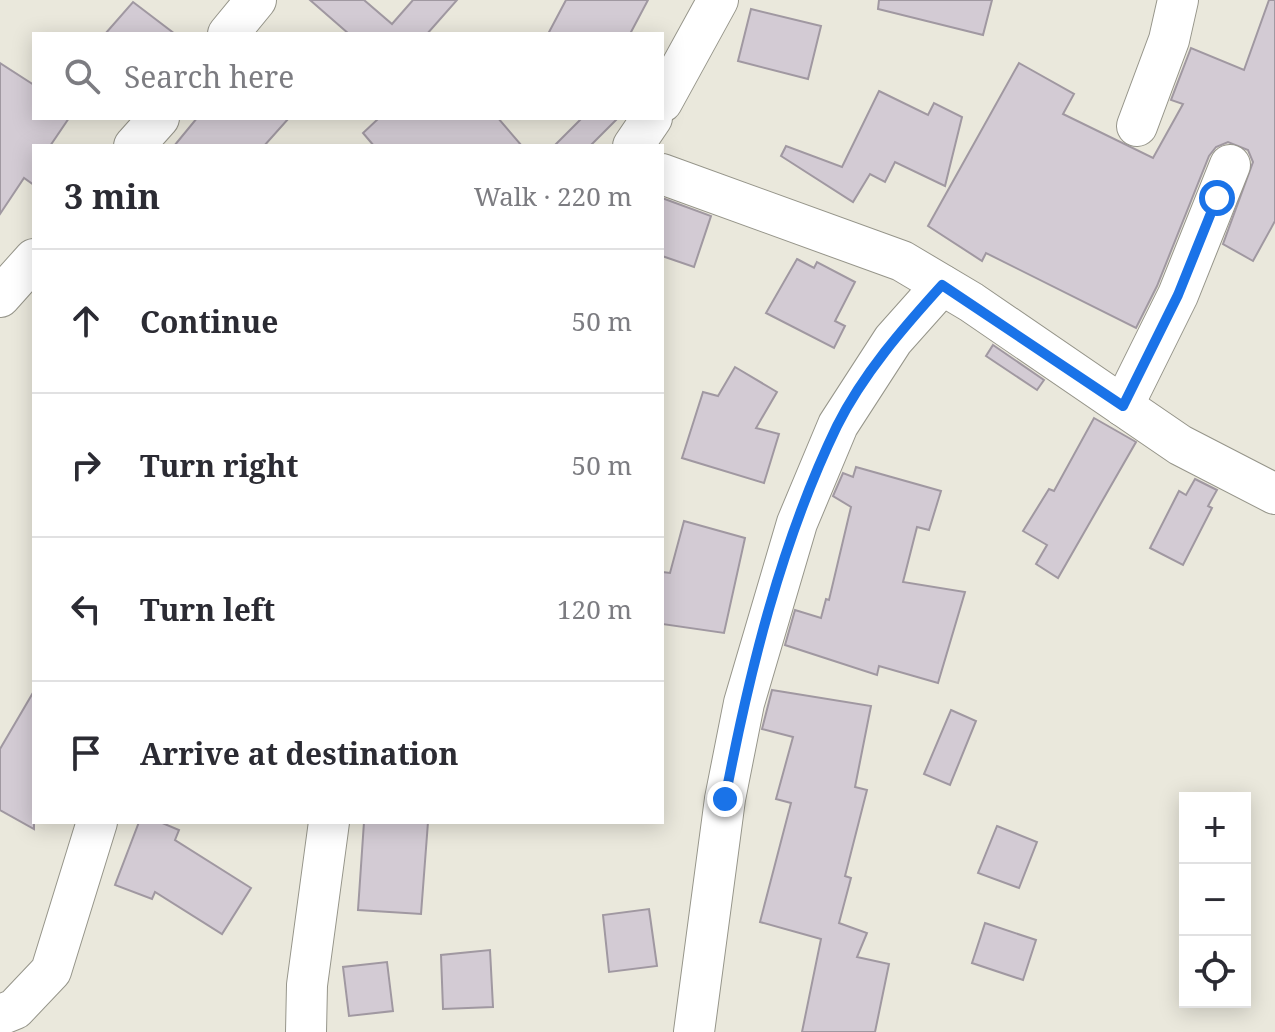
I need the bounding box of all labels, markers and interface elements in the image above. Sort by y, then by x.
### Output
search box [32,32,664,120]
icon: search [60,54,104,98]
text: Search here [124,56,294,97]
text: 3 min [64,173,160,219]
text: Walk · 220 m [474,178,632,214]
route start [1199,180,1235,216]
icon: ahead [64,299,108,343]
text: Continue [140,301,278,342]
text: 50 m [572,303,632,339]
icon: right [64,443,108,487]
text: Turn right [140,445,298,486]
text: 50 m [572,447,632,483]
icon: left [64,587,108,631]
text: Turn left [140,589,275,630]
text: 120 m [557,591,632,627]
icon: arrive [64,731,108,775]
text: Arrive at destination [140,733,459,774]
route end [707,781,743,817]
map controls [1179,792,1251,1008]
button: + [1179,792,1251,864]
button: − [1179,864,1251,936]
button: locate [1179,936,1251,1008]

